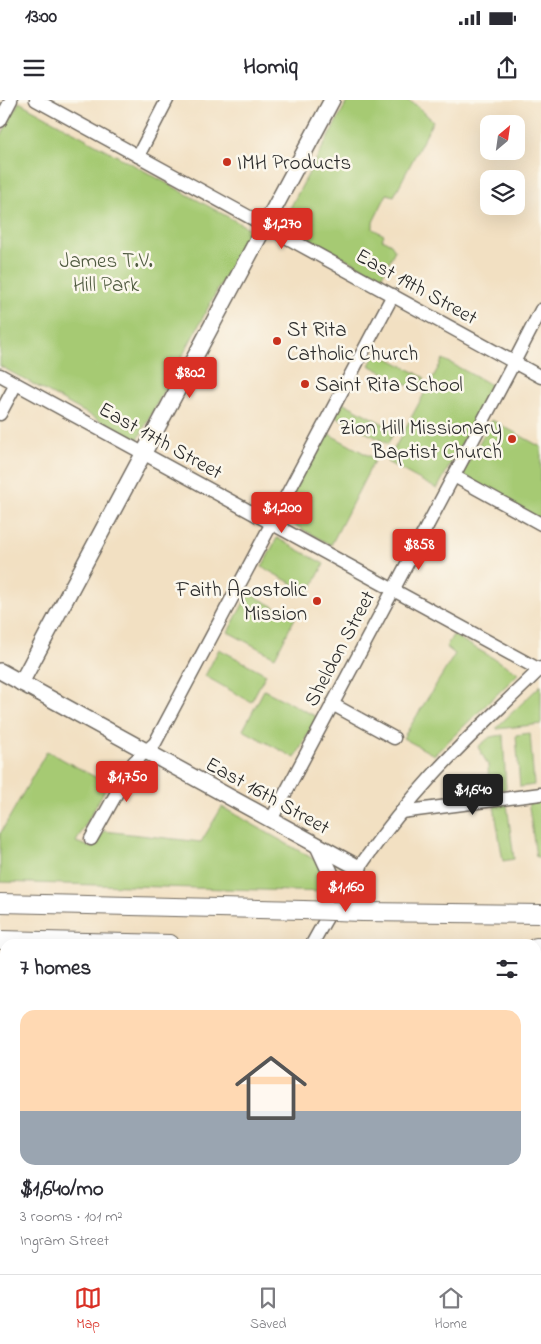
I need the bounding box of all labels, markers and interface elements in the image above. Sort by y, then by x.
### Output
text: 13:00 [25,4,57,31]
text: Homiq [243,52,298,84]
icon: menu [20,54,48,82]
icon: share [493,54,521,82]
north arrow [480,115,525,160]
map controls [480,115,525,215]
place label: IMH Products [237,149,351,179]
marker: IMH Products [221,156,233,168]
button: layers [480,170,525,215]
pin: $1,270 [241,208,323,250]
text: $1,270 [263,212,301,236]
street label: East 19th Street [350,242,482,334]
park label: James T.V. Hill Park [59,247,153,301]
place label: St Rita Catholic Church [287,316,418,370]
marker: St Rita Catholic Church [271,335,283,347]
pin: $802 [160,356,220,399]
text: $802 [175,361,205,385]
place label: Saint Rita School [315,371,463,401]
marker: Saint Rita School [299,378,311,390]
street label: East 17th Street [93,395,227,488]
place label: Zion Hill Missionary Baptist Church [339,414,502,468]
marker: Zion Hill Missionary Baptist Church [506,433,518,445]
pin: $1,200 [241,492,323,534]
text: $1,200 [262,496,302,520]
pin: $858 [389,528,449,571]
text: $858 [404,533,434,557]
place label: Faith Apostolic Mission [175,576,308,630]
street label: Sheldon Street [298,586,384,712]
marker: Faith Apostolic Mission [311,595,323,607]
street label: East 16th Street [199,750,335,843]
pin: $1,750 [86,760,168,803]
text: $1,750 [107,765,147,789]
pin: $1,640 [432,774,514,816]
text: $1,640 [454,778,492,802]
pin: $1,160 [305,870,387,913]
text: $1,160 [328,875,364,899]
text: 7 homes [20,954,91,984]
icon: filters [493,955,521,983]
icon: home [226,1043,316,1133]
text: $1,640/mo [20,1175,104,1205]
text: 3 rooms · 101 m² [20,1205,122,1229]
text: Ingram Street [20,1229,109,1253]
tab: Map [74,1284,102,1335]
tab: Saved [250,1284,286,1335]
tab: Home [434,1284,467,1335]

